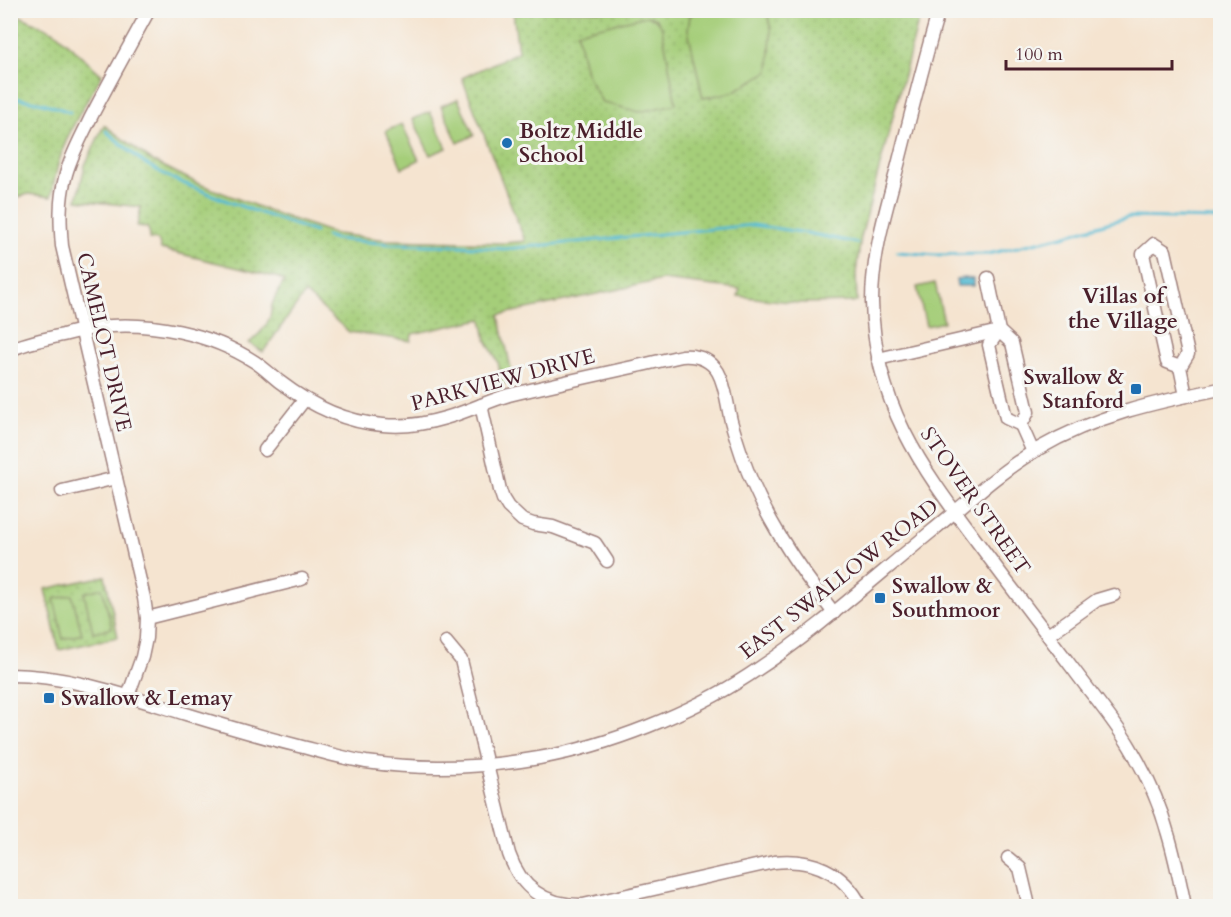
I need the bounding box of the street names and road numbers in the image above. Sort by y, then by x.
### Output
street label: CAMELOT DRIVE [69,250,139,434]
street label: PARKVIEW DRIVE [408,342,598,418]
street label: STOVER STREET [913,421,1037,581]
street label: EAST SWALLOW ROAD [733,492,945,666]

